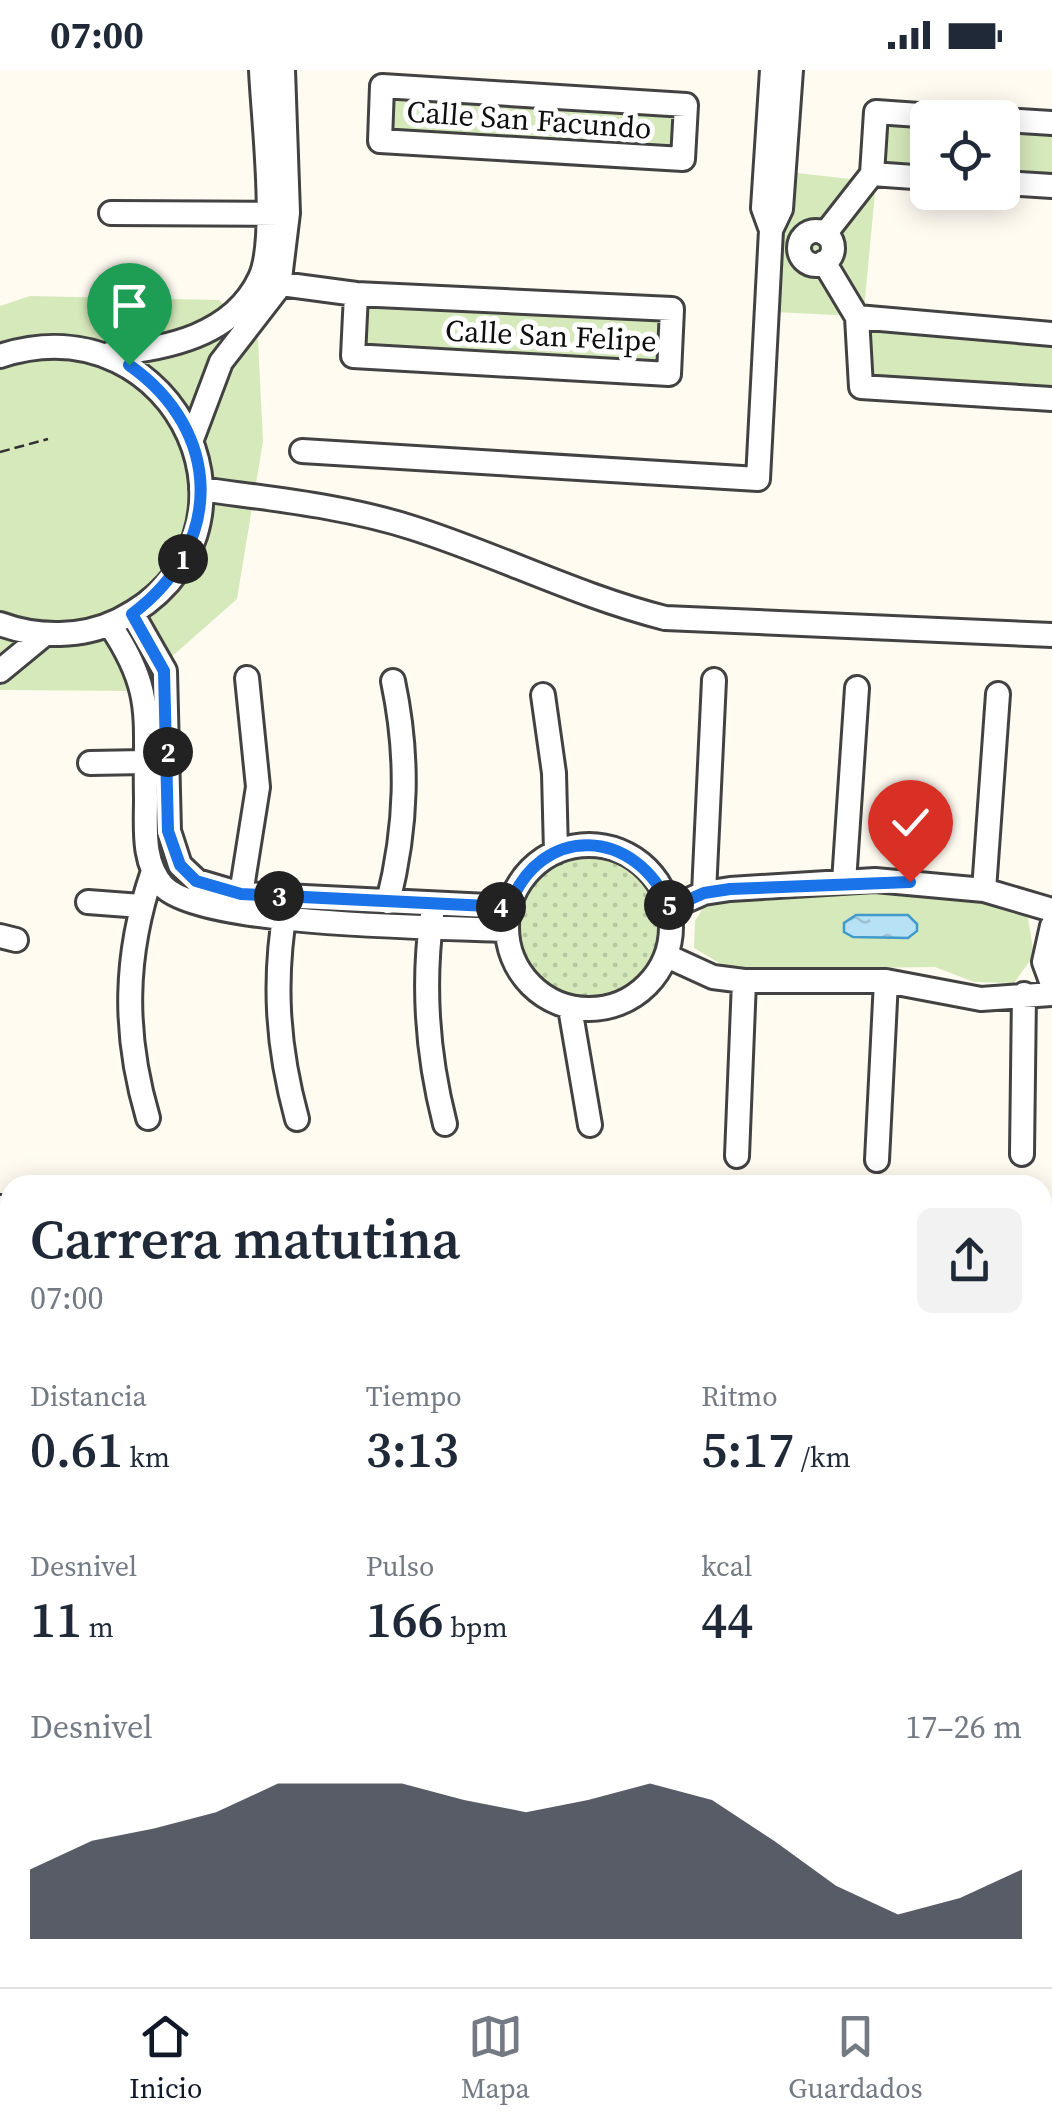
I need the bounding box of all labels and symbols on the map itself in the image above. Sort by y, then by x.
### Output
street label: Calle San Facundo [405,90,653,149]
pin [87,263,172,366]
street label: Calle San Felipe [444,309,658,362]
pin: 1 [158,534,208,584]
pin: 2 [143,727,193,777]
pin [868,780,953,883]
pin: 3 [254,871,304,921]
pin: 5 [644,880,694,930]
pin: 4 [476,882,526,932]

